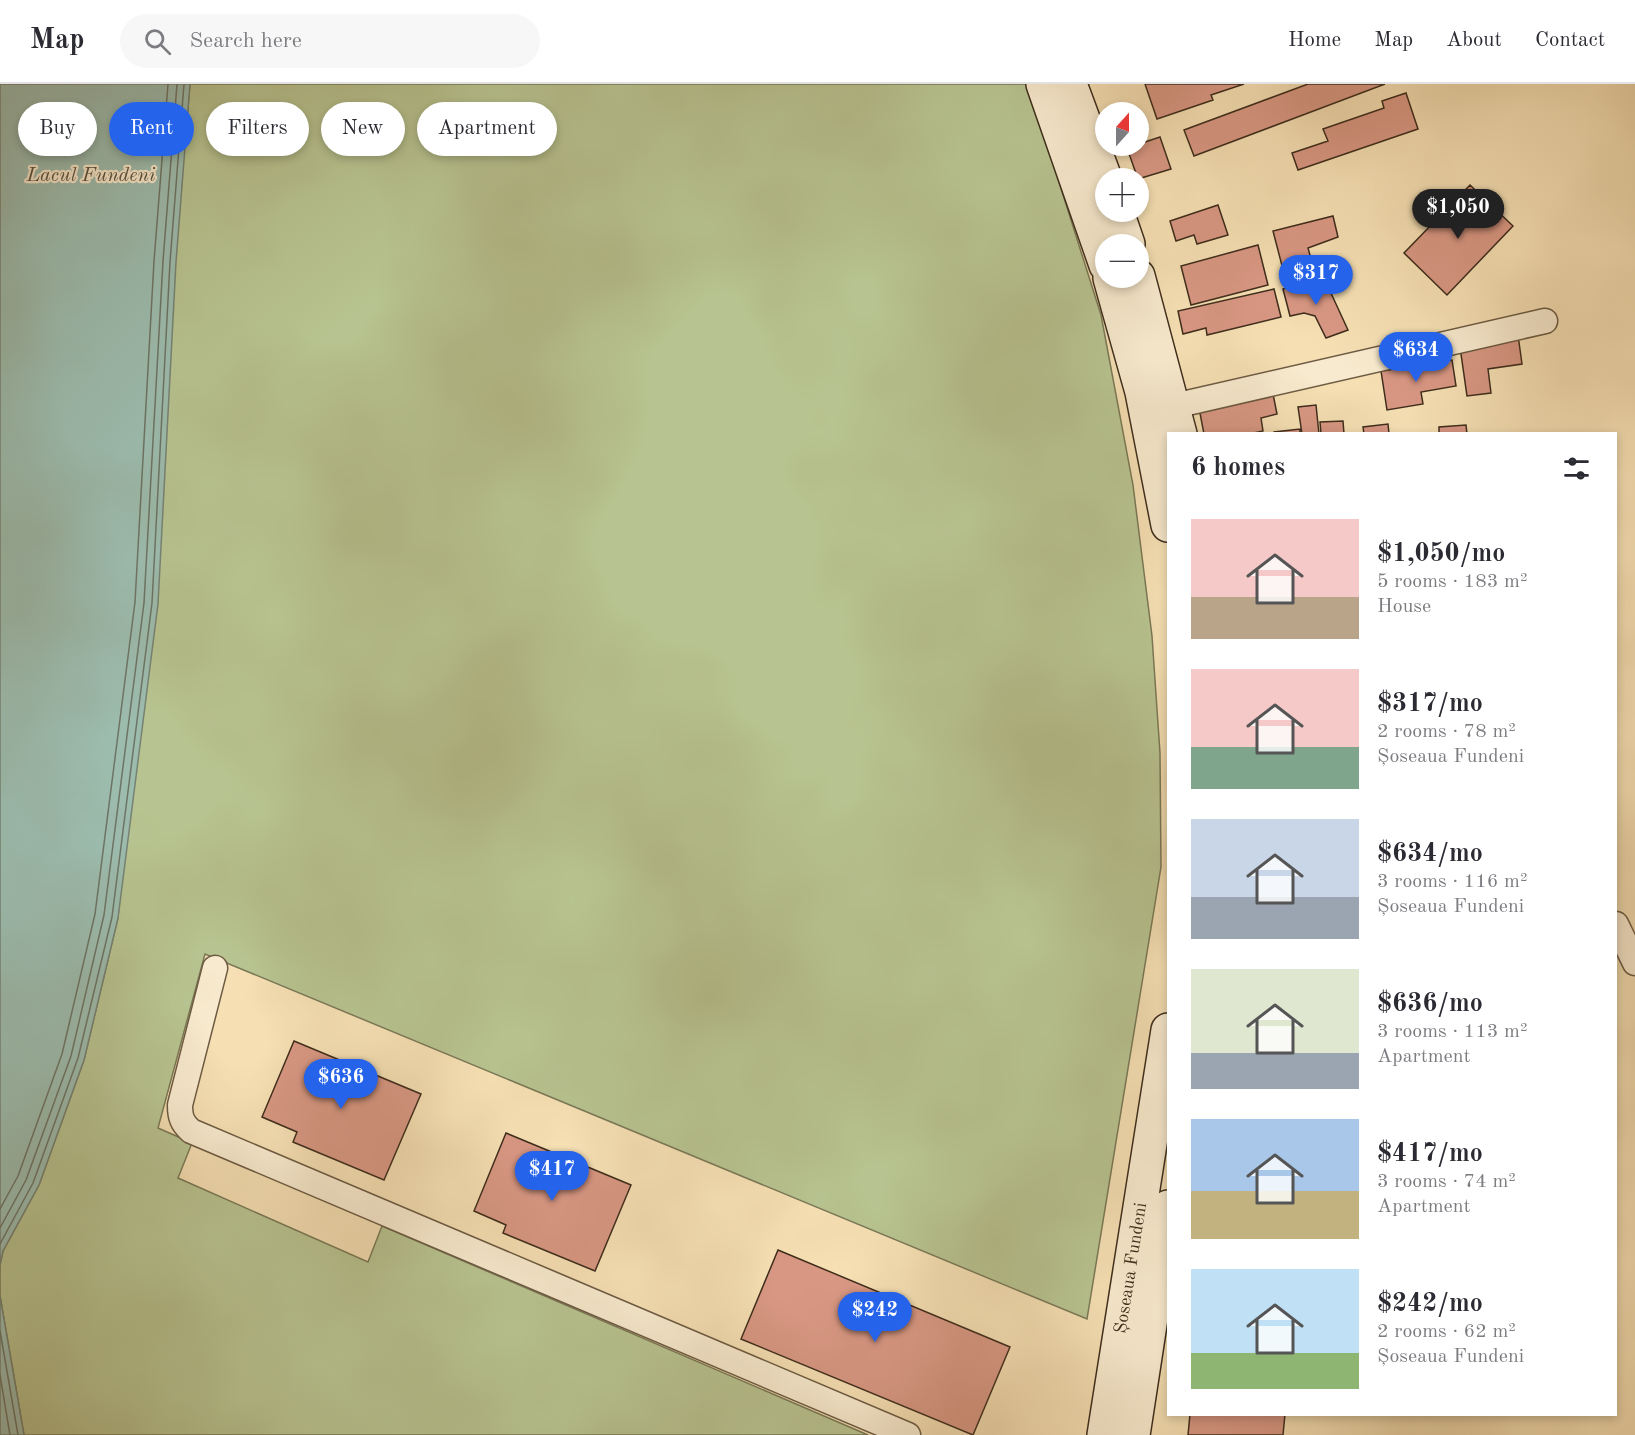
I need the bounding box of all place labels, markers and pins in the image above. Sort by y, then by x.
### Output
pin: $1,050 [1409,189,1507,240]
pin: $317 [1280,255,1352,306]
pin: $634 [1380,332,1452,383]
pin: $636 [305,1059,377,1110]
pin: $417 [516,1151,588,1202]
pin: $242 [839,1292,911,1343]

